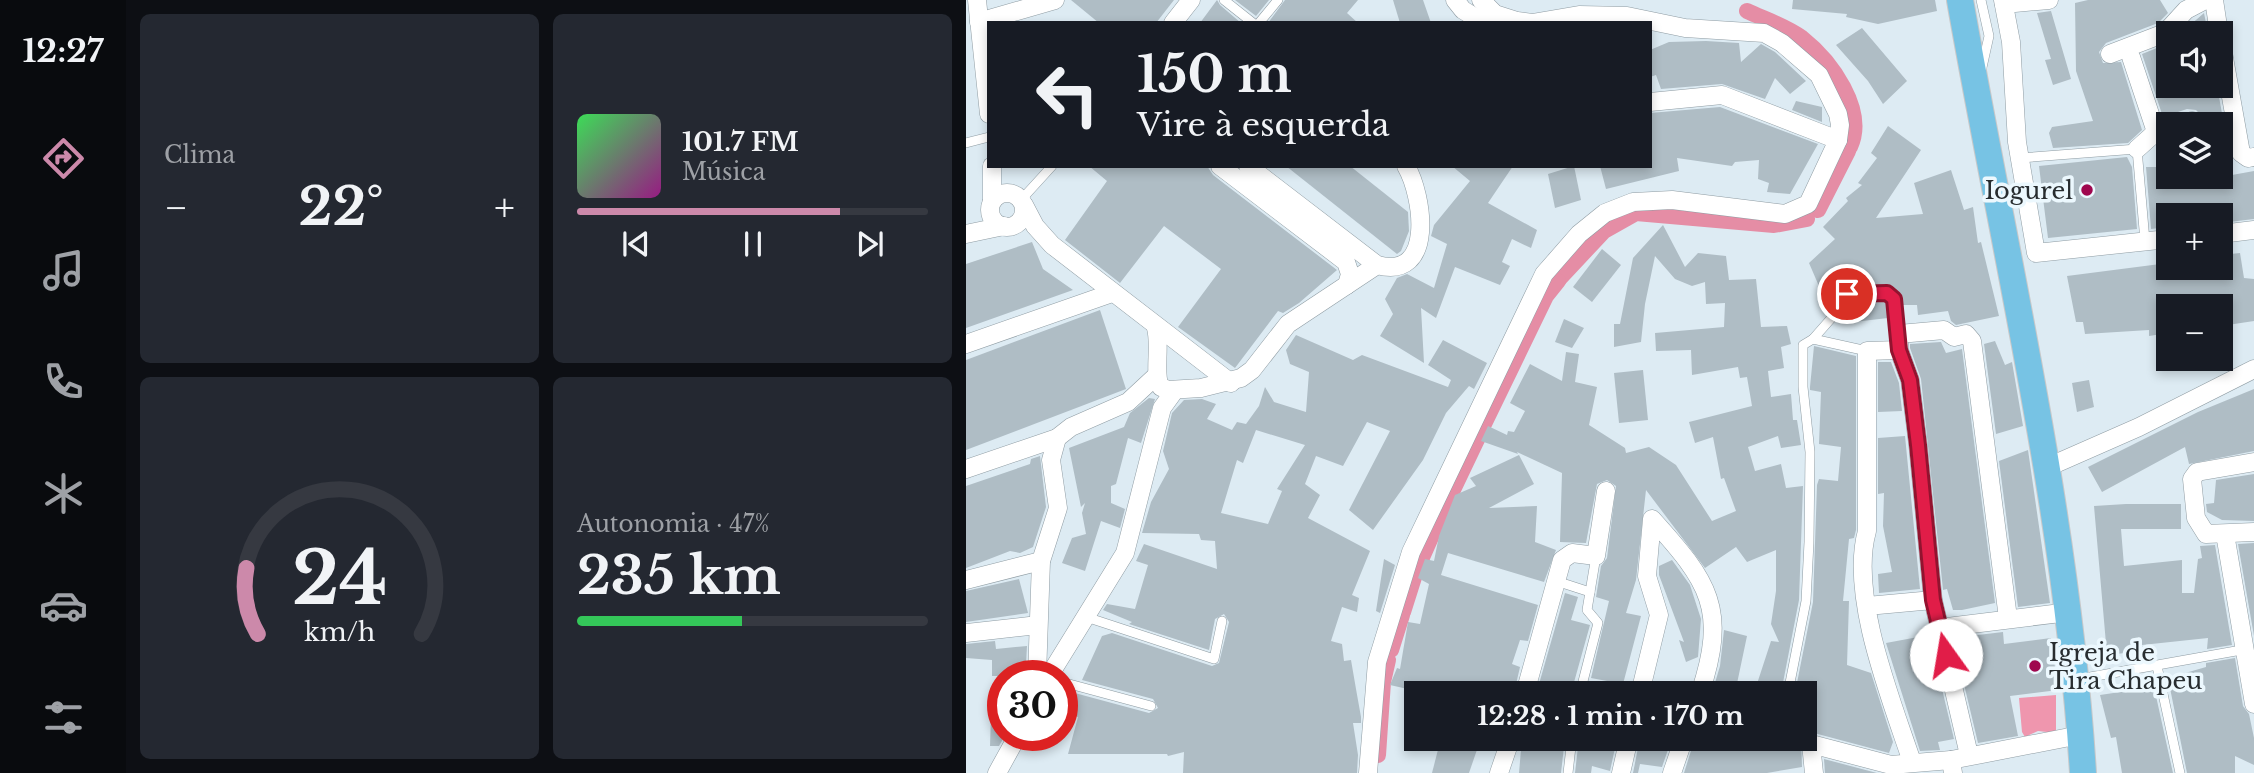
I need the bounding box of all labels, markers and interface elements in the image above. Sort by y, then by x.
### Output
map controls [2156,21,2233,371]
button: sound [2156,21,2233,98]
text: 12:27 [22,31,104,71]
text: 150 m [1137,44,1292,105]
icon: left [1022,49,1113,140]
text: Vire à esquerda [1137,105,1390,145]
button: layers [2156,112,2233,189]
text: 101.7 FM [682,126,799,158]
icon: directions [39,134,88,183]
text: Clima [164,141,235,169]
text: Música [682,158,765,186]
text: 22° [299,175,384,239]
place label: Iogurel [1985,176,2073,205]
marker: Iogurel [2079,182,2095,198]
text: − [164,184,188,231]
text: + [494,184,515,231]
button: + [2156,203,2233,280]
icon: previous [617,225,655,263]
icon: pause [734,225,772,263]
icon: next [851,225,889,263]
icon: music [39,246,88,295]
pin [1817,264,1877,324]
icon: arrive [1828,275,1866,313]
button: − [2156,294,2233,371]
icon: phone [39,357,88,406]
icon: climate [39,469,88,518]
text: Autonomia · 47% [577,510,770,538]
text: 24 [292,533,387,624]
text: 235 km [577,544,781,608]
icon: car [39,581,88,630]
text: km/h [304,617,375,648]
position arrow [1909,618,1983,692]
place label: Igreja de Tira Chapeu [2049,638,2202,695]
marker: Igreja de Tira Chapeu [2027,658,2043,674]
speed limit sign: 30 [987,660,1078,751]
icon: filters [39,693,88,742]
text: 12:28 · 1 min · 170 m [1477,700,1744,732]

